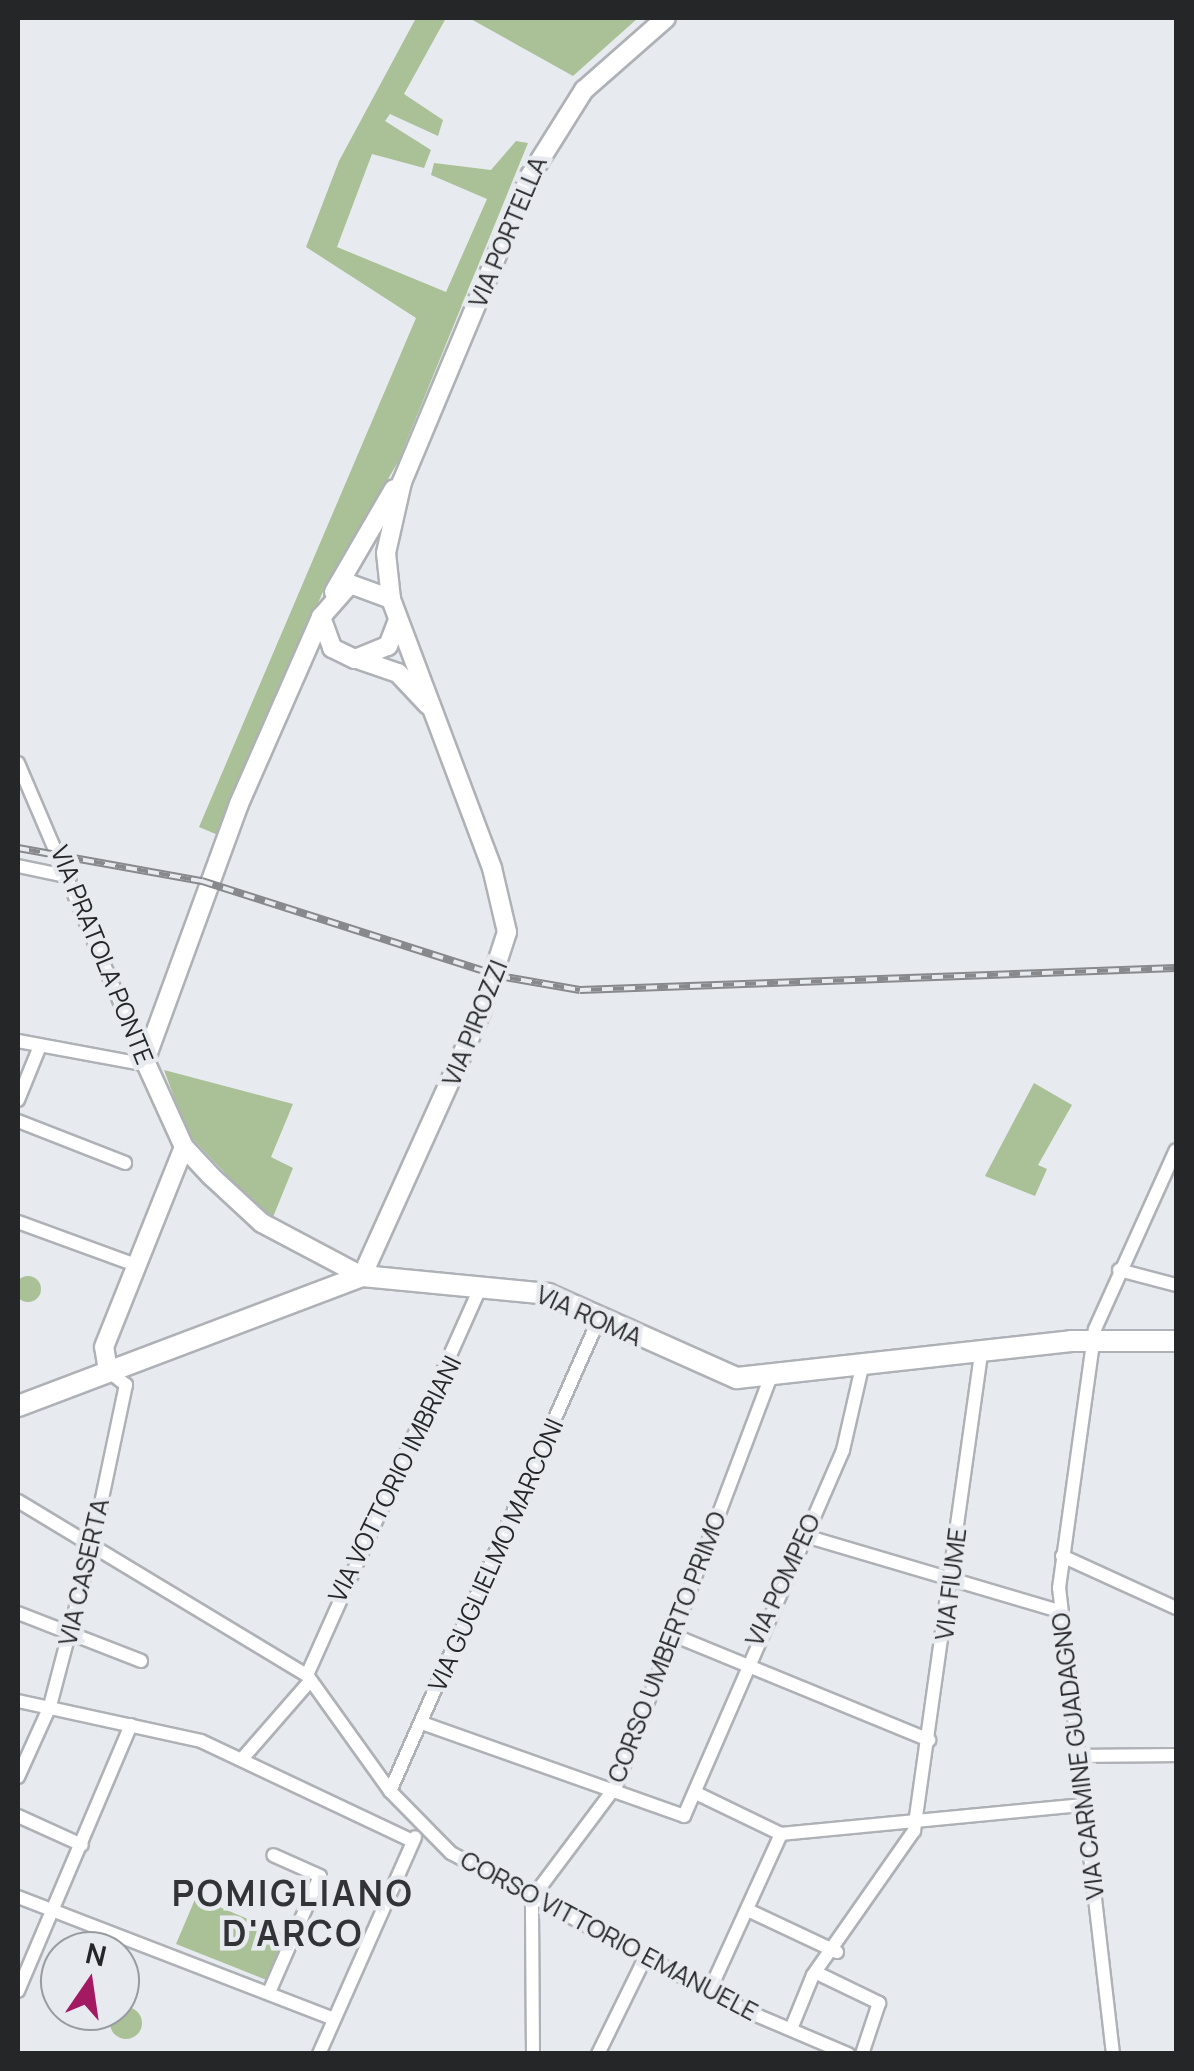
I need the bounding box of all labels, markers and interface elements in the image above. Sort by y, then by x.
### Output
street label: VIA PORTELLA [463,152,553,312]
street label: VIA PRATOLA PONTE [44,841,160,1069]
street label: VIA PIROZZI [436,956,514,1090]
street label: VIA ROMA [532,1279,646,1353]
street label: VIA VOTTORIO IMBRIANI [322,1351,468,1607]
street label: VIA GUGLIELMO MARCONI [422,1414,570,1696]
street label: VIA CASERTA [52,1495,116,1649]
street label: CORSO UMBERTO PRIMO [601,1507,733,1787]
street label: VIA POMPEO [739,1509,827,1651]
street label: VIA FIUME [929,1526,973,1642]
street label: VIA CARMINE GUADAGNO [1046,1611,1110,1901]
street label: CORSO VITTORIO EMANUELE [455,1845,763,2027]
district label: POMIGLIANO D'ARCO [172,1872,414,1954]
north arrow [40,1931,140,2031]
text: N [82,1933,110,1974]

